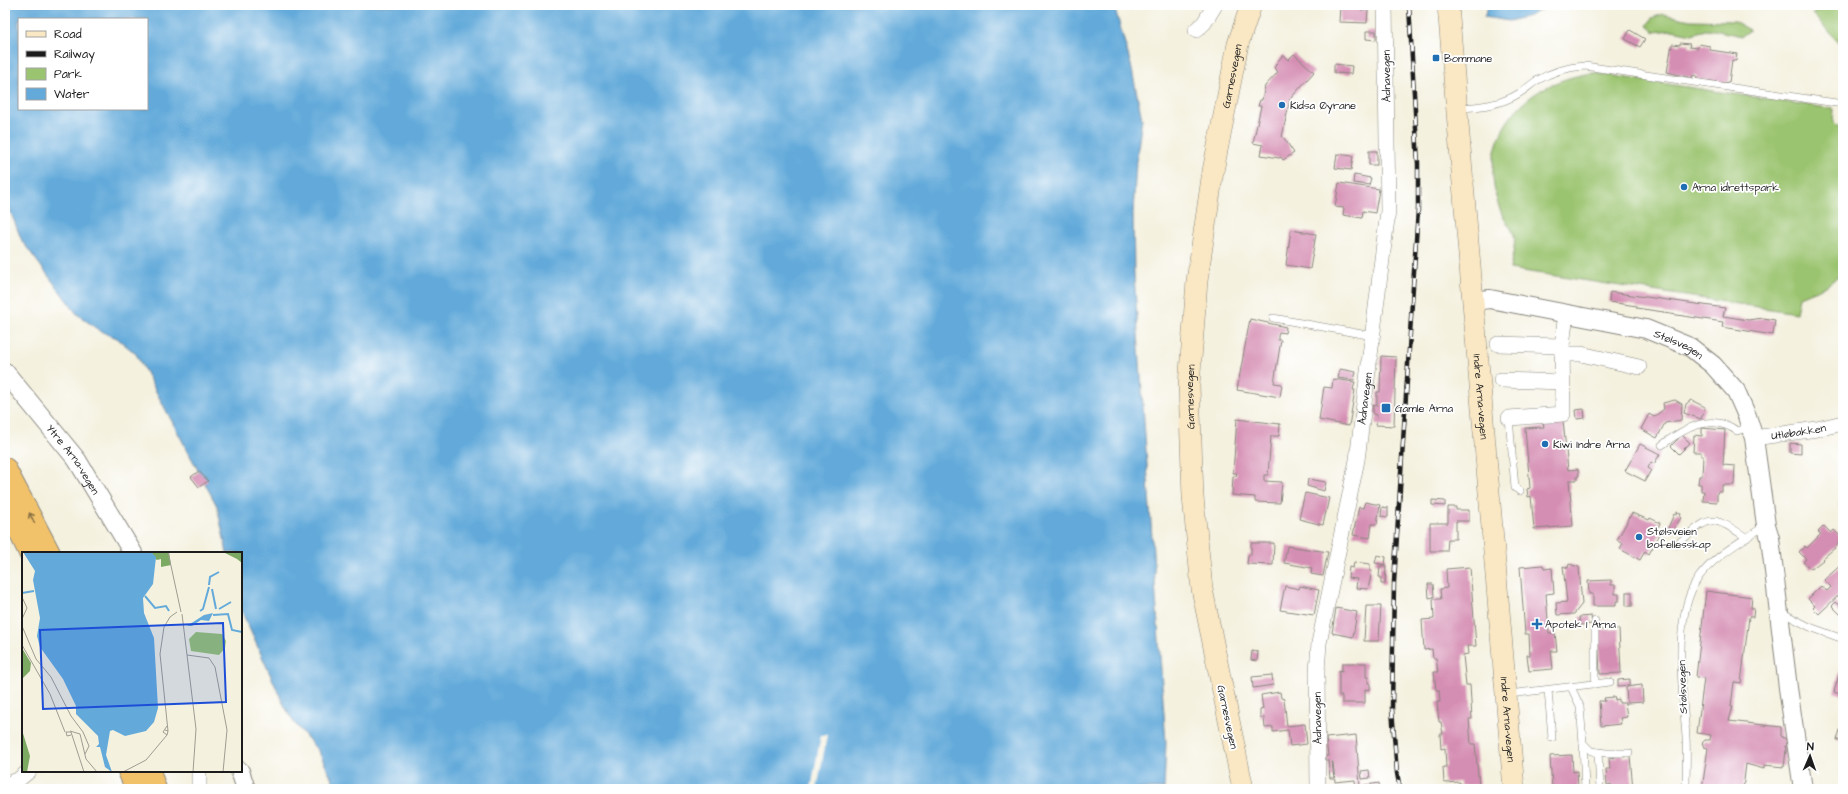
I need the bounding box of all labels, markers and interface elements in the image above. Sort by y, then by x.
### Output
legend [18,18,148,110]
text: Road [54,26,82,43]
street label: Garnesvegen [1219,42,1246,109]
text: Railway [54,46,95,64]
street label: Ådnavegen [1379,49,1395,102]
place label: Bommane [1444,51,1492,66]
marker: Bommane [1431,53,1441,63]
text: Park [54,66,82,83]
text: Water [54,86,90,103]
place label: Kidsa Øyrane [1290,98,1356,114]
marker: Kidsa Øyrane [1277,100,1287,110]
place label: Arna idrettspark [1692,180,1779,195]
marker: Arna idrettspark [1679,182,1689,192]
street label: Stølsvegen [1651,326,1707,363]
street label: Indre Arna-vegen [1469,353,1492,440]
street label: Garnesvegen [1182,363,1199,429]
street label: Ådnavegen [1354,371,1376,426]
place label: Gamle Arna [1395,401,1453,416]
marker: Gamle Arna [1380,402,1392,414]
street label: Utløbakken [1770,420,1828,443]
street label: Ytre Arna-vegen [43,421,103,498]
place label: Kiwi Indre Arna [1553,437,1630,452]
marker: Kiwi Indre Arna [1540,439,1550,449]
one-way arrow [27,513,35,525]
place label: Stølsveien bofellesskap [1647,524,1711,552]
marker: Stølsveien bofellesskap [1634,532,1644,542]
inset map [22,552,242,772]
place label: Apotek 1 Arna [1545,617,1616,632]
marker: Apotek 1 Arna [1532,619,1542,629]
street label: Stølsvegen [1674,659,1692,714]
street label: Indre Arna-vegen [1497,676,1519,763]
street label: Garnesvegen [1212,684,1242,751]
street label: Ådnavegen [1310,691,1326,744]
north arrow [1790,736,1830,776]
text: N [1807,739,1814,754]

